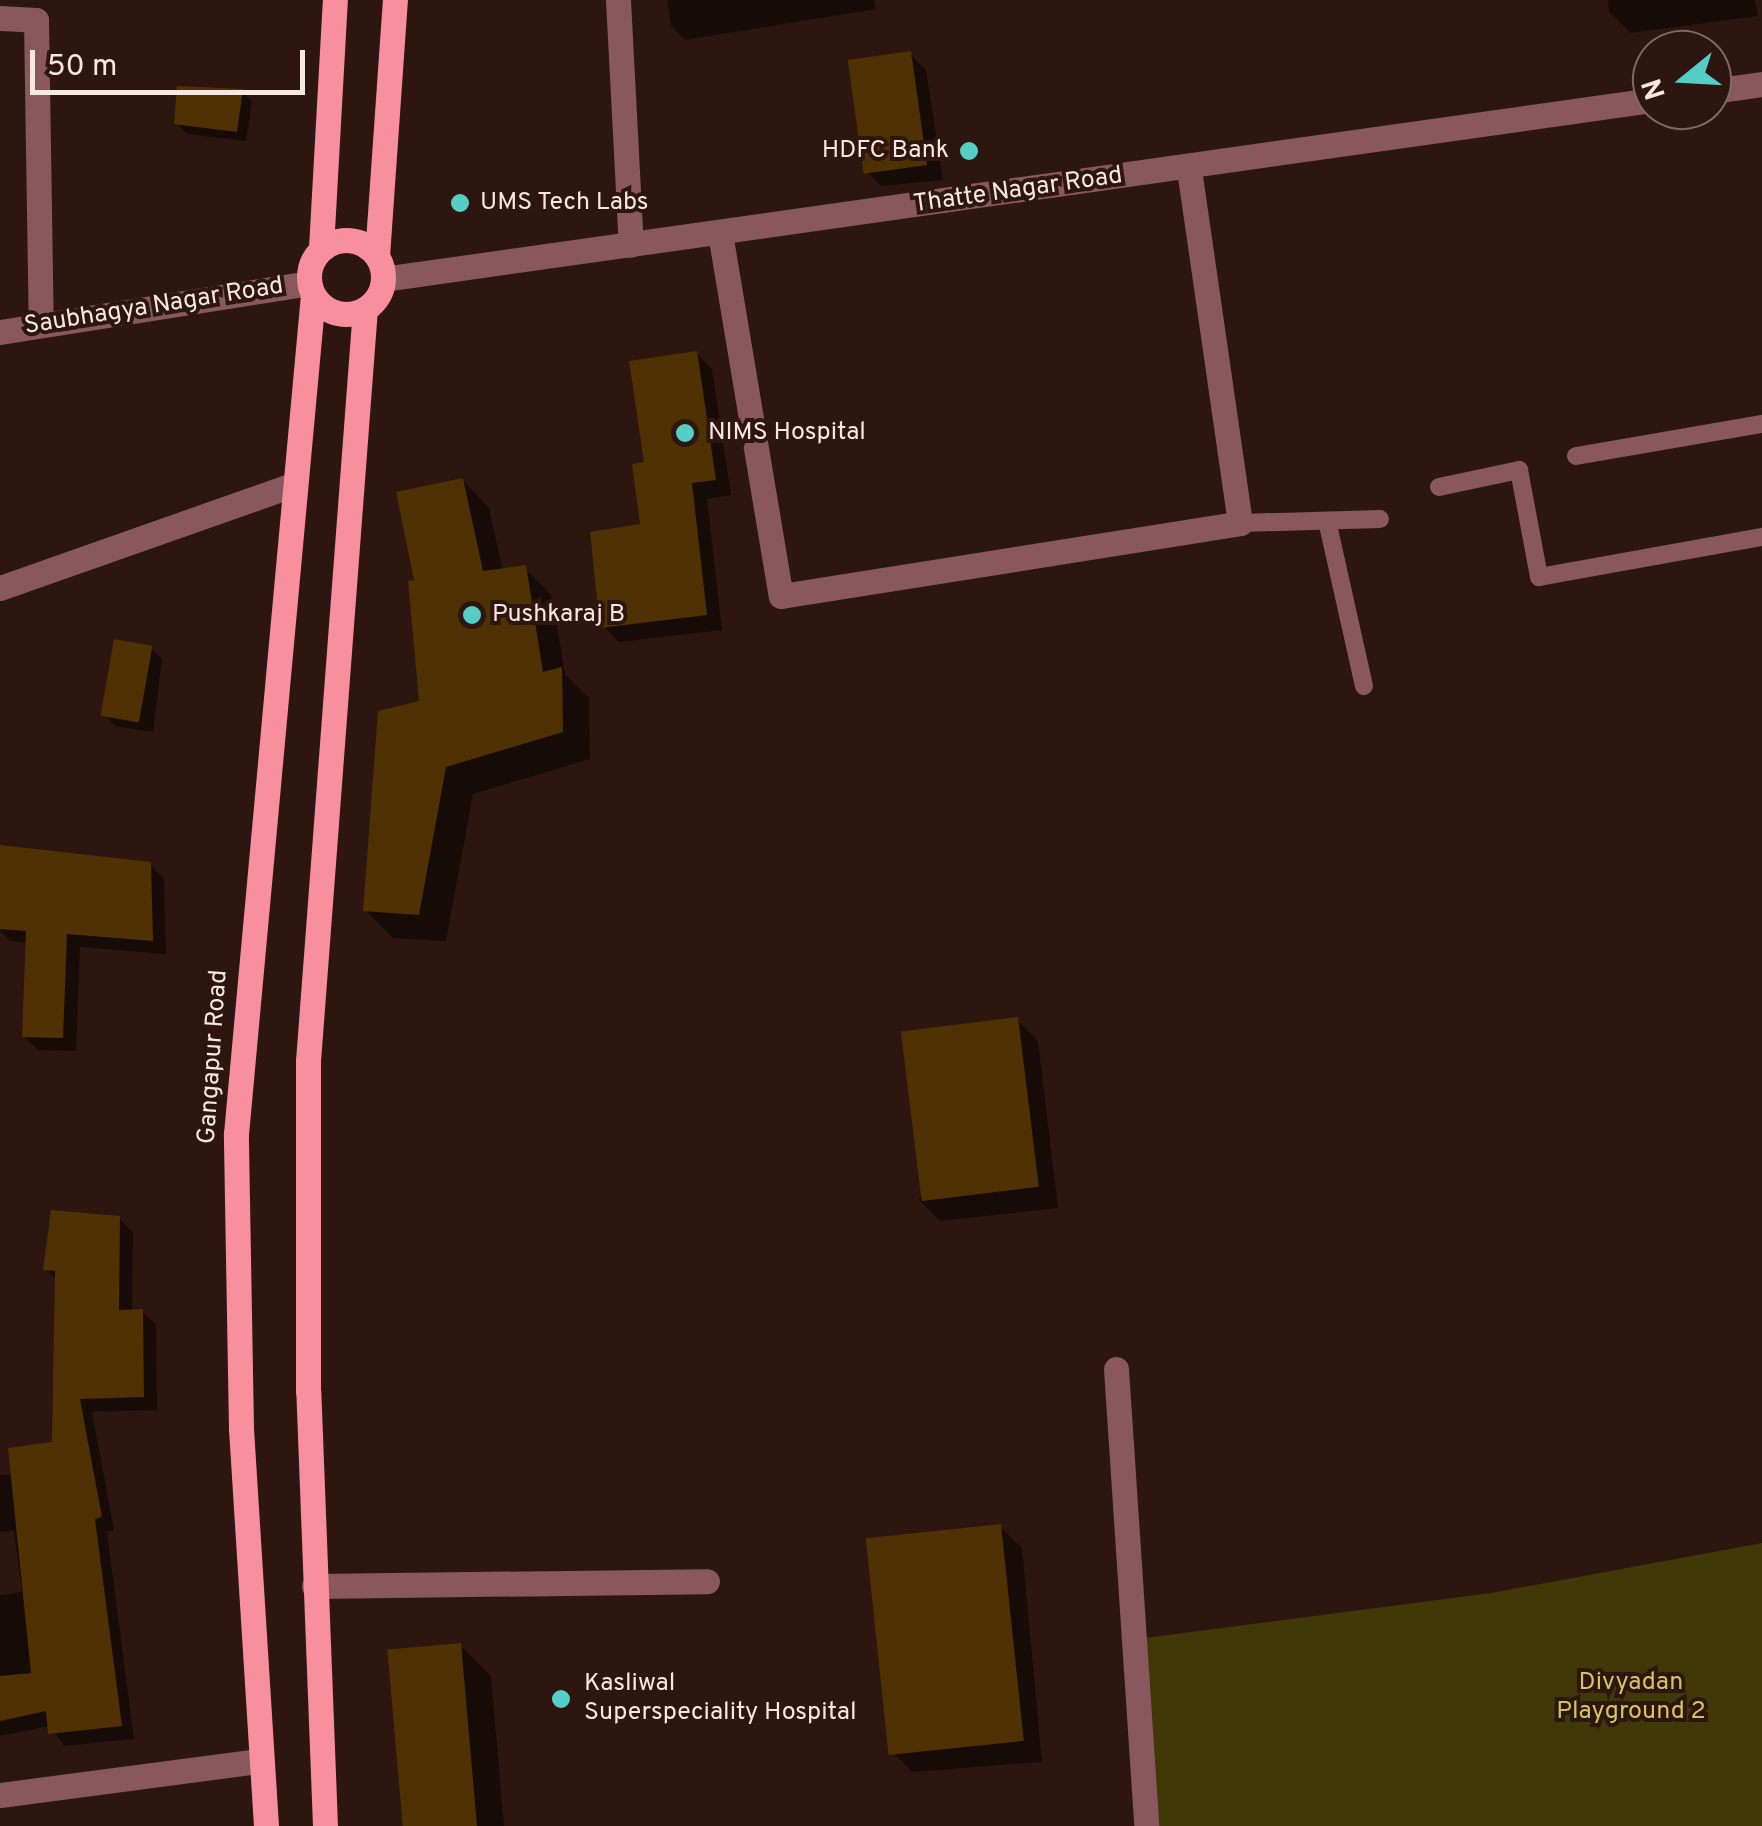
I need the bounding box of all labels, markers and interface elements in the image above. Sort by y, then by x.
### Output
scale bar [35,30,310,92]
north arrow [1632,30,1732,130]
text: 50 m [47,49,117,86]
text: N [1635,74,1676,104]
place label: HDFC Bank [822,136,949,166]
marker: HDFC Bank [958,140,980,162]
street label: Thatte Nagar Road [912,161,1124,221]
place label: UMS Tech Labs [480,188,649,218]
marker: UMS Tech Labs [449,192,471,214]
street label: Saubhagya Nagar Road [22,272,286,342]
place label: NIMS Hospital [708,418,866,448]
marker: NIMS Hospital [672,420,698,446]
place label: Pushkaraj B [492,600,625,630]
marker: Pushkaraj B [461,604,483,626]
street label: Gangapur Road [193,969,235,1145]
park label: Divyadan Playground 2 [1556,1669,1706,1728]
place label: Kasliwal Superspeciality Hospital [584,1670,856,1729]
marker: Kasliwal Superspeciality Hospital [548,1686,574,1712]

